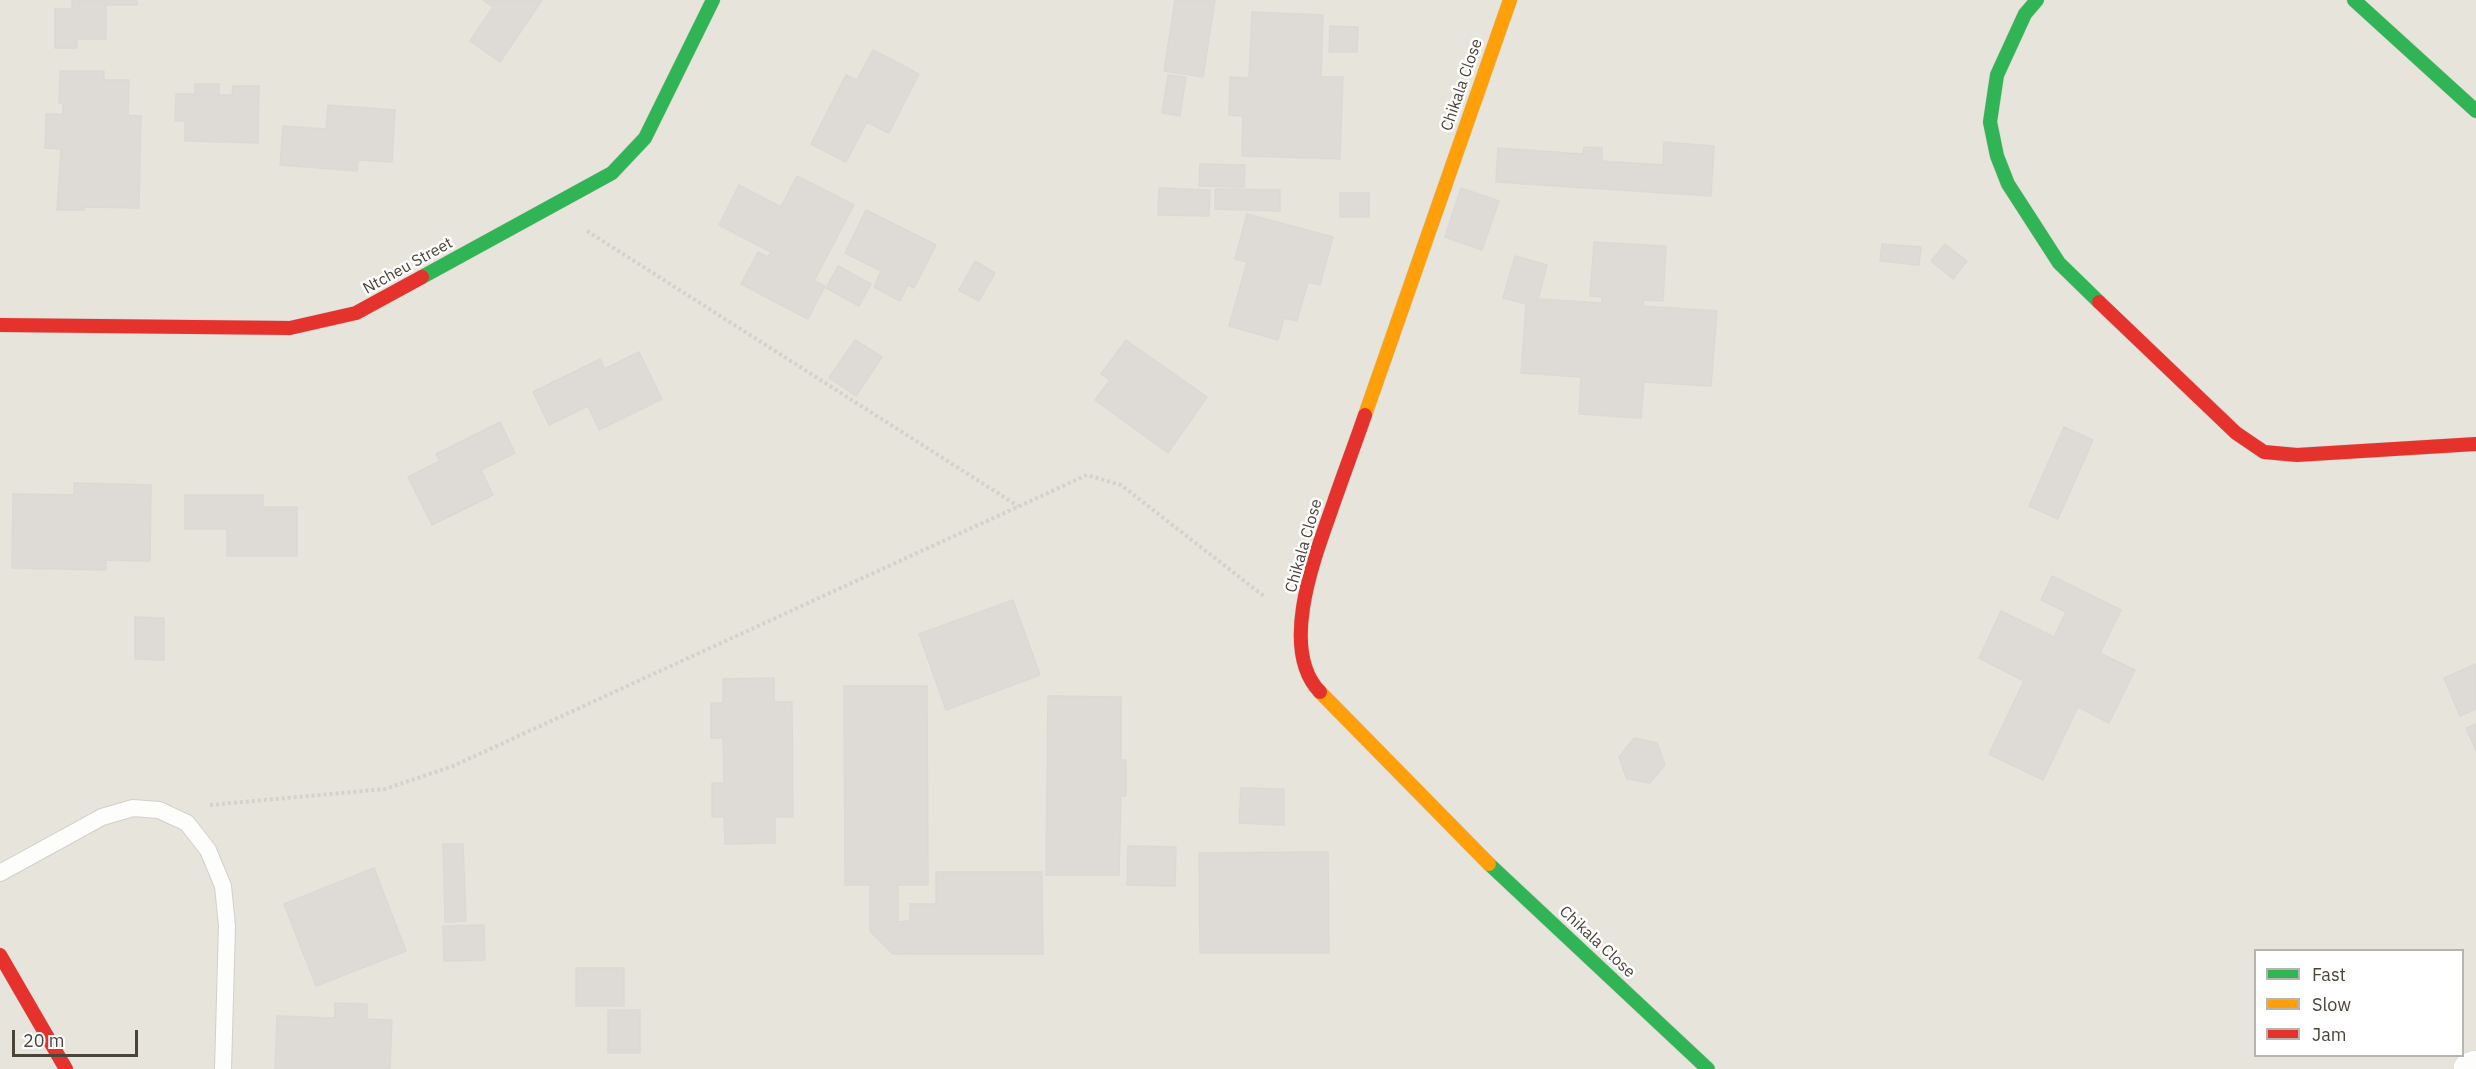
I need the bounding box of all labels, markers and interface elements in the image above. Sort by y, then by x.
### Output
street label: Chikala Close [1437,36,1487,134]
street label: Ntcheu Street [360,233,456,299]
street label: Chikala Close [1281,497,1327,595]
street label: Chikala Close [1555,902,1639,982]
legend [2254,949,2464,1057]
text: Fast [2312,963,2346,986]
text: Slow [2312,993,2351,1016]
scale bar [15,1018,141,1056]
text: Jam [2312,1023,2347,1046]
text: 20 m [23,1029,65,1052]

